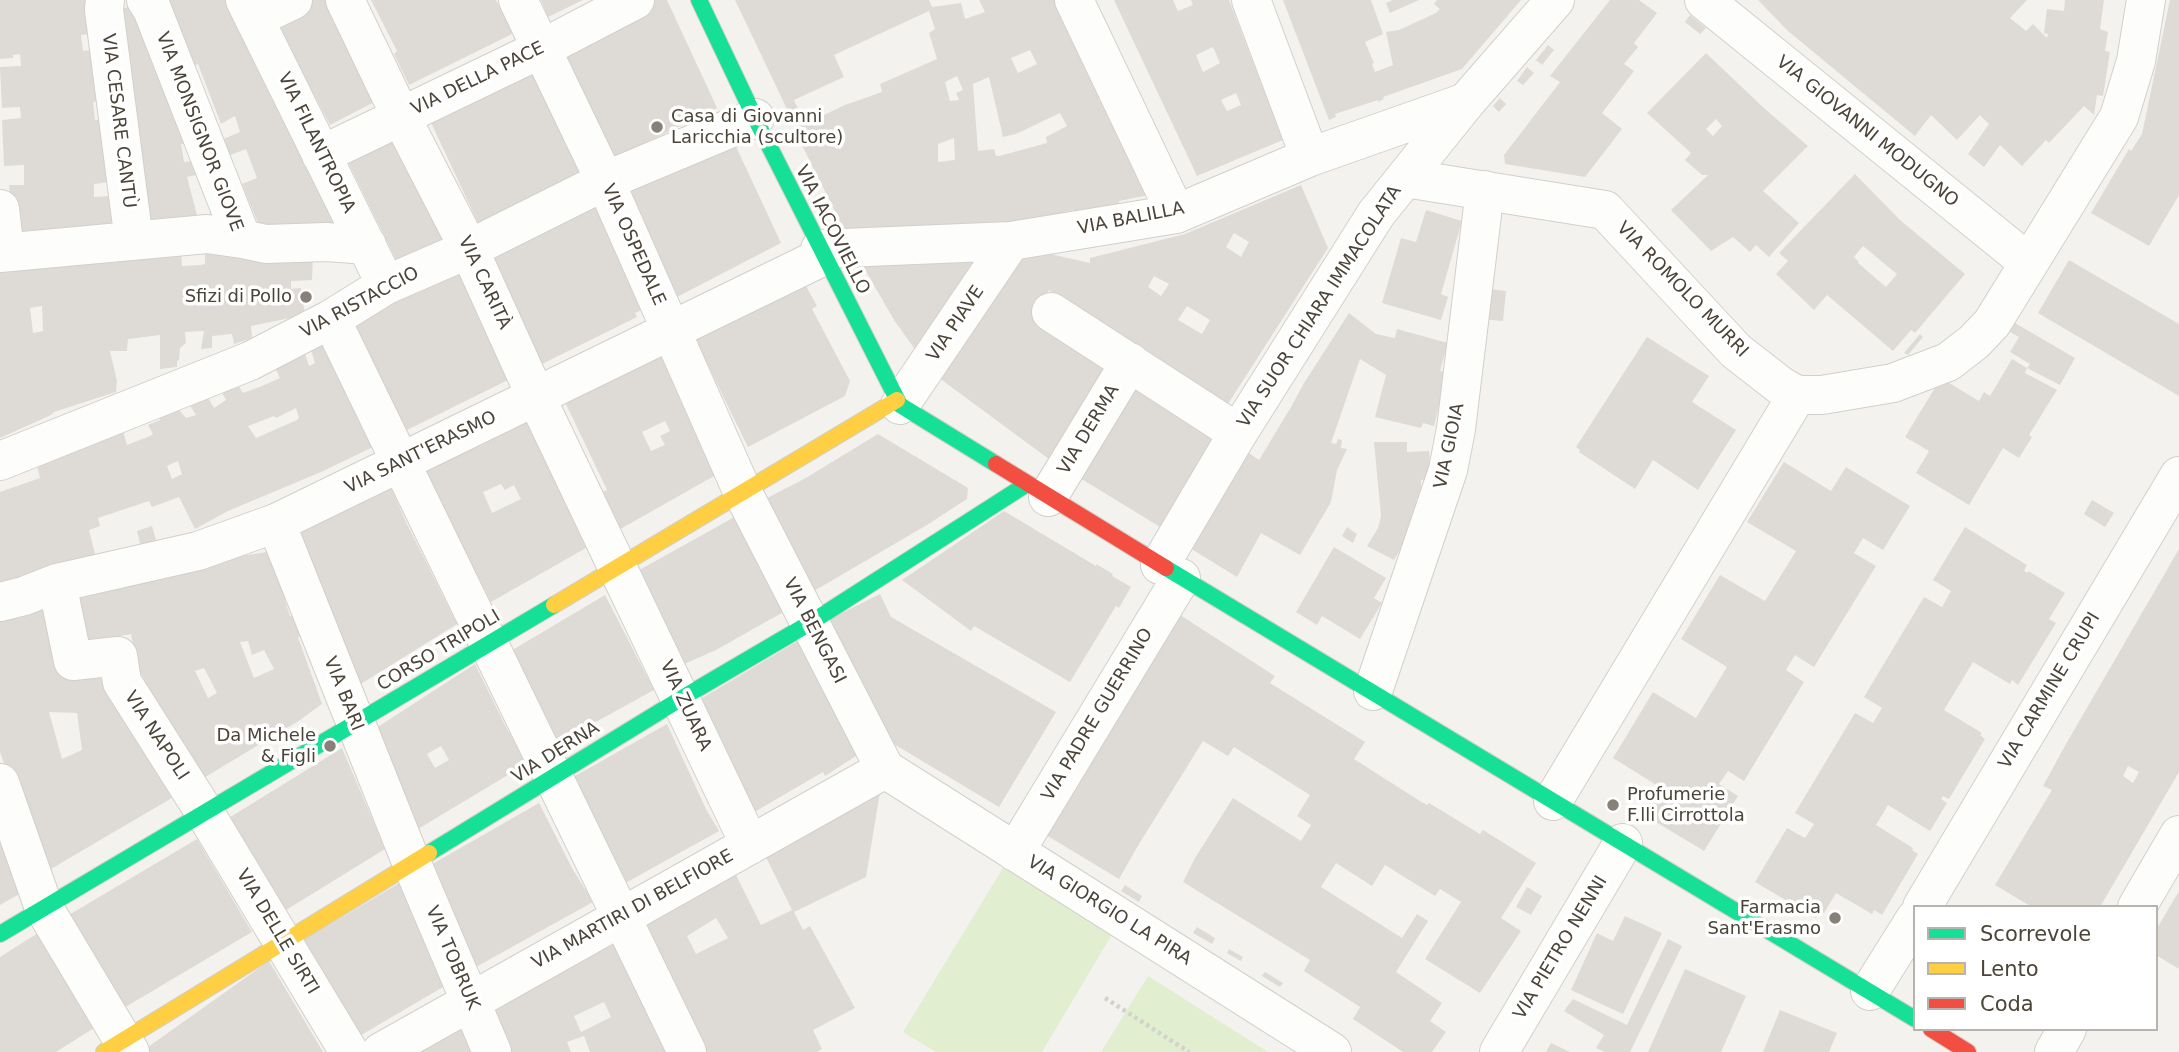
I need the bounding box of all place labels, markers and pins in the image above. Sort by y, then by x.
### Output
place label: Casa di Giovanni Laricchia (scultore) [671,106,843,148]
marker: Casa di Giovanni Laricchia (scultore) [649,119,665,135]
place label: Sfizi di Pollo [185,286,292,308]
marker: Sfizi di Pollo [298,289,314,305]
place label: Da Michele & Figli [216,725,316,768]
marker: Da Michele & Figli [322,738,338,754]
place label: Profumerie F.lli Cirrottola [1627,784,1745,826]
marker: Profumerie F.lli Cirrottola [1605,797,1621,813]
place label: Farmacia Sant'Erasmo [1707,897,1821,940]
marker: Farmacia Sant'Erasmo [1827,910,1843,926]

